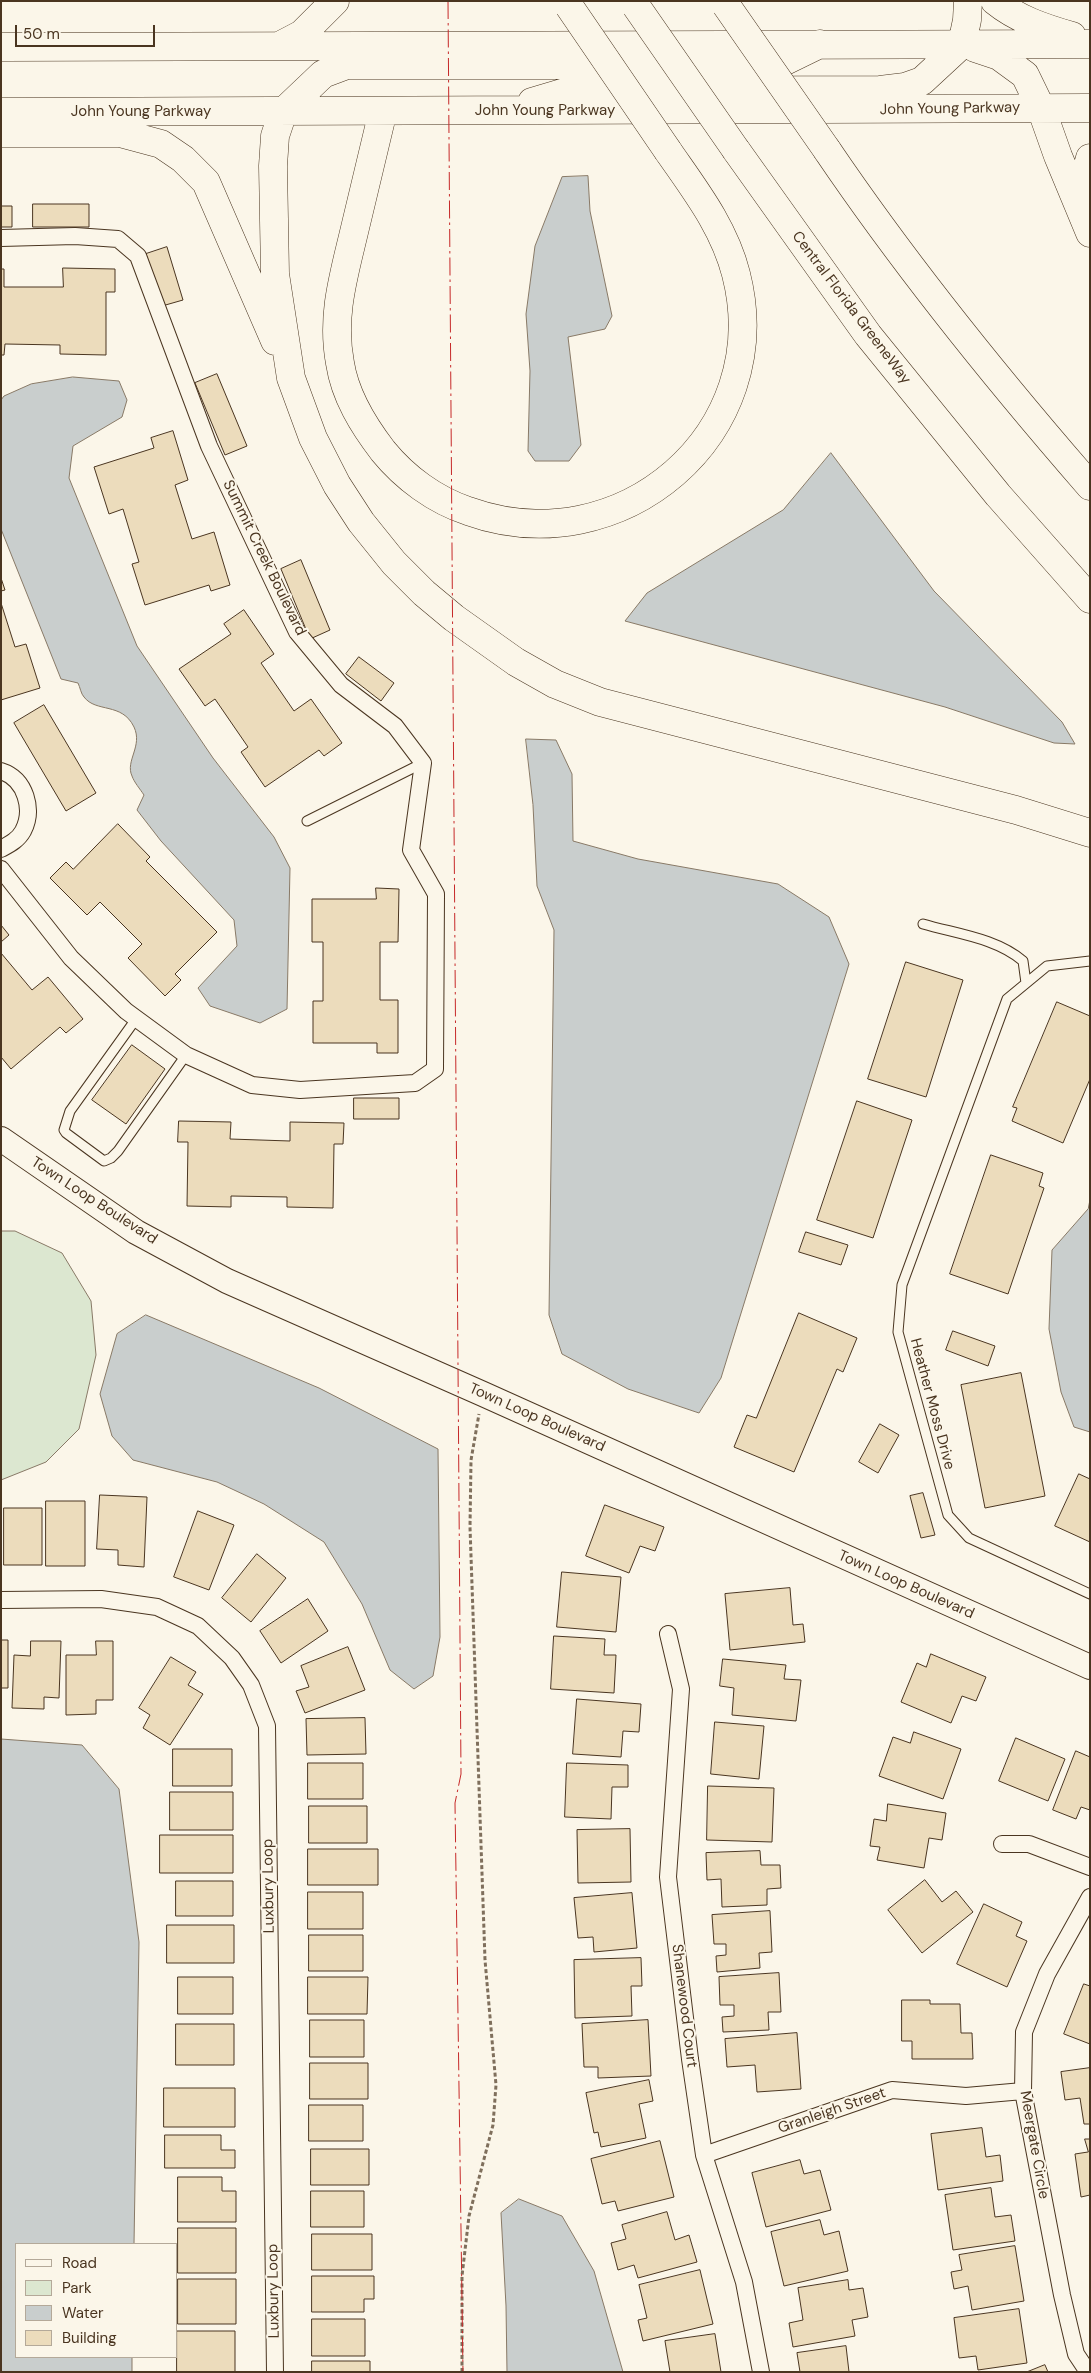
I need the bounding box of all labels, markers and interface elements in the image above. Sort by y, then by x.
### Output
scale bar [18,15,158,47]
text: 50 m [23,24,60,44]
street label: John Young Parkway [880,99,1020,119]
street label: John Young Parkway [475,102,615,120]
street label: John Young Parkway [71,103,211,121]
street label: Central Florida GreeneWay [788,228,914,388]
street label: Summit Creek Boulevard [219,477,309,639]
street label: Town Loop Boulevard [27,1153,161,1249]
street label: Heather Moss Drive [906,1336,958,1472]
street label: Town Loop Boulevard [466,1380,608,1456]
street label: Town Loop Boulevard [835,1547,977,1623]
street label: Luxbury Loop [259,1839,279,1933]
street label: Shanewood Court [667,1943,701,2069]
street label: Granleigh Street [776,2084,888,2138]
street label: Meergate Circle [1016,2089,1052,2201]
legend [15,2243,178,2358]
street label: Luxbury Loop [264,2244,284,2338]
text: Road [62,2253,97,2273]
text: Park [62,2278,92,2298]
text: Water [62,2303,103,2323]
text: Building [62,2328,117,2348]

